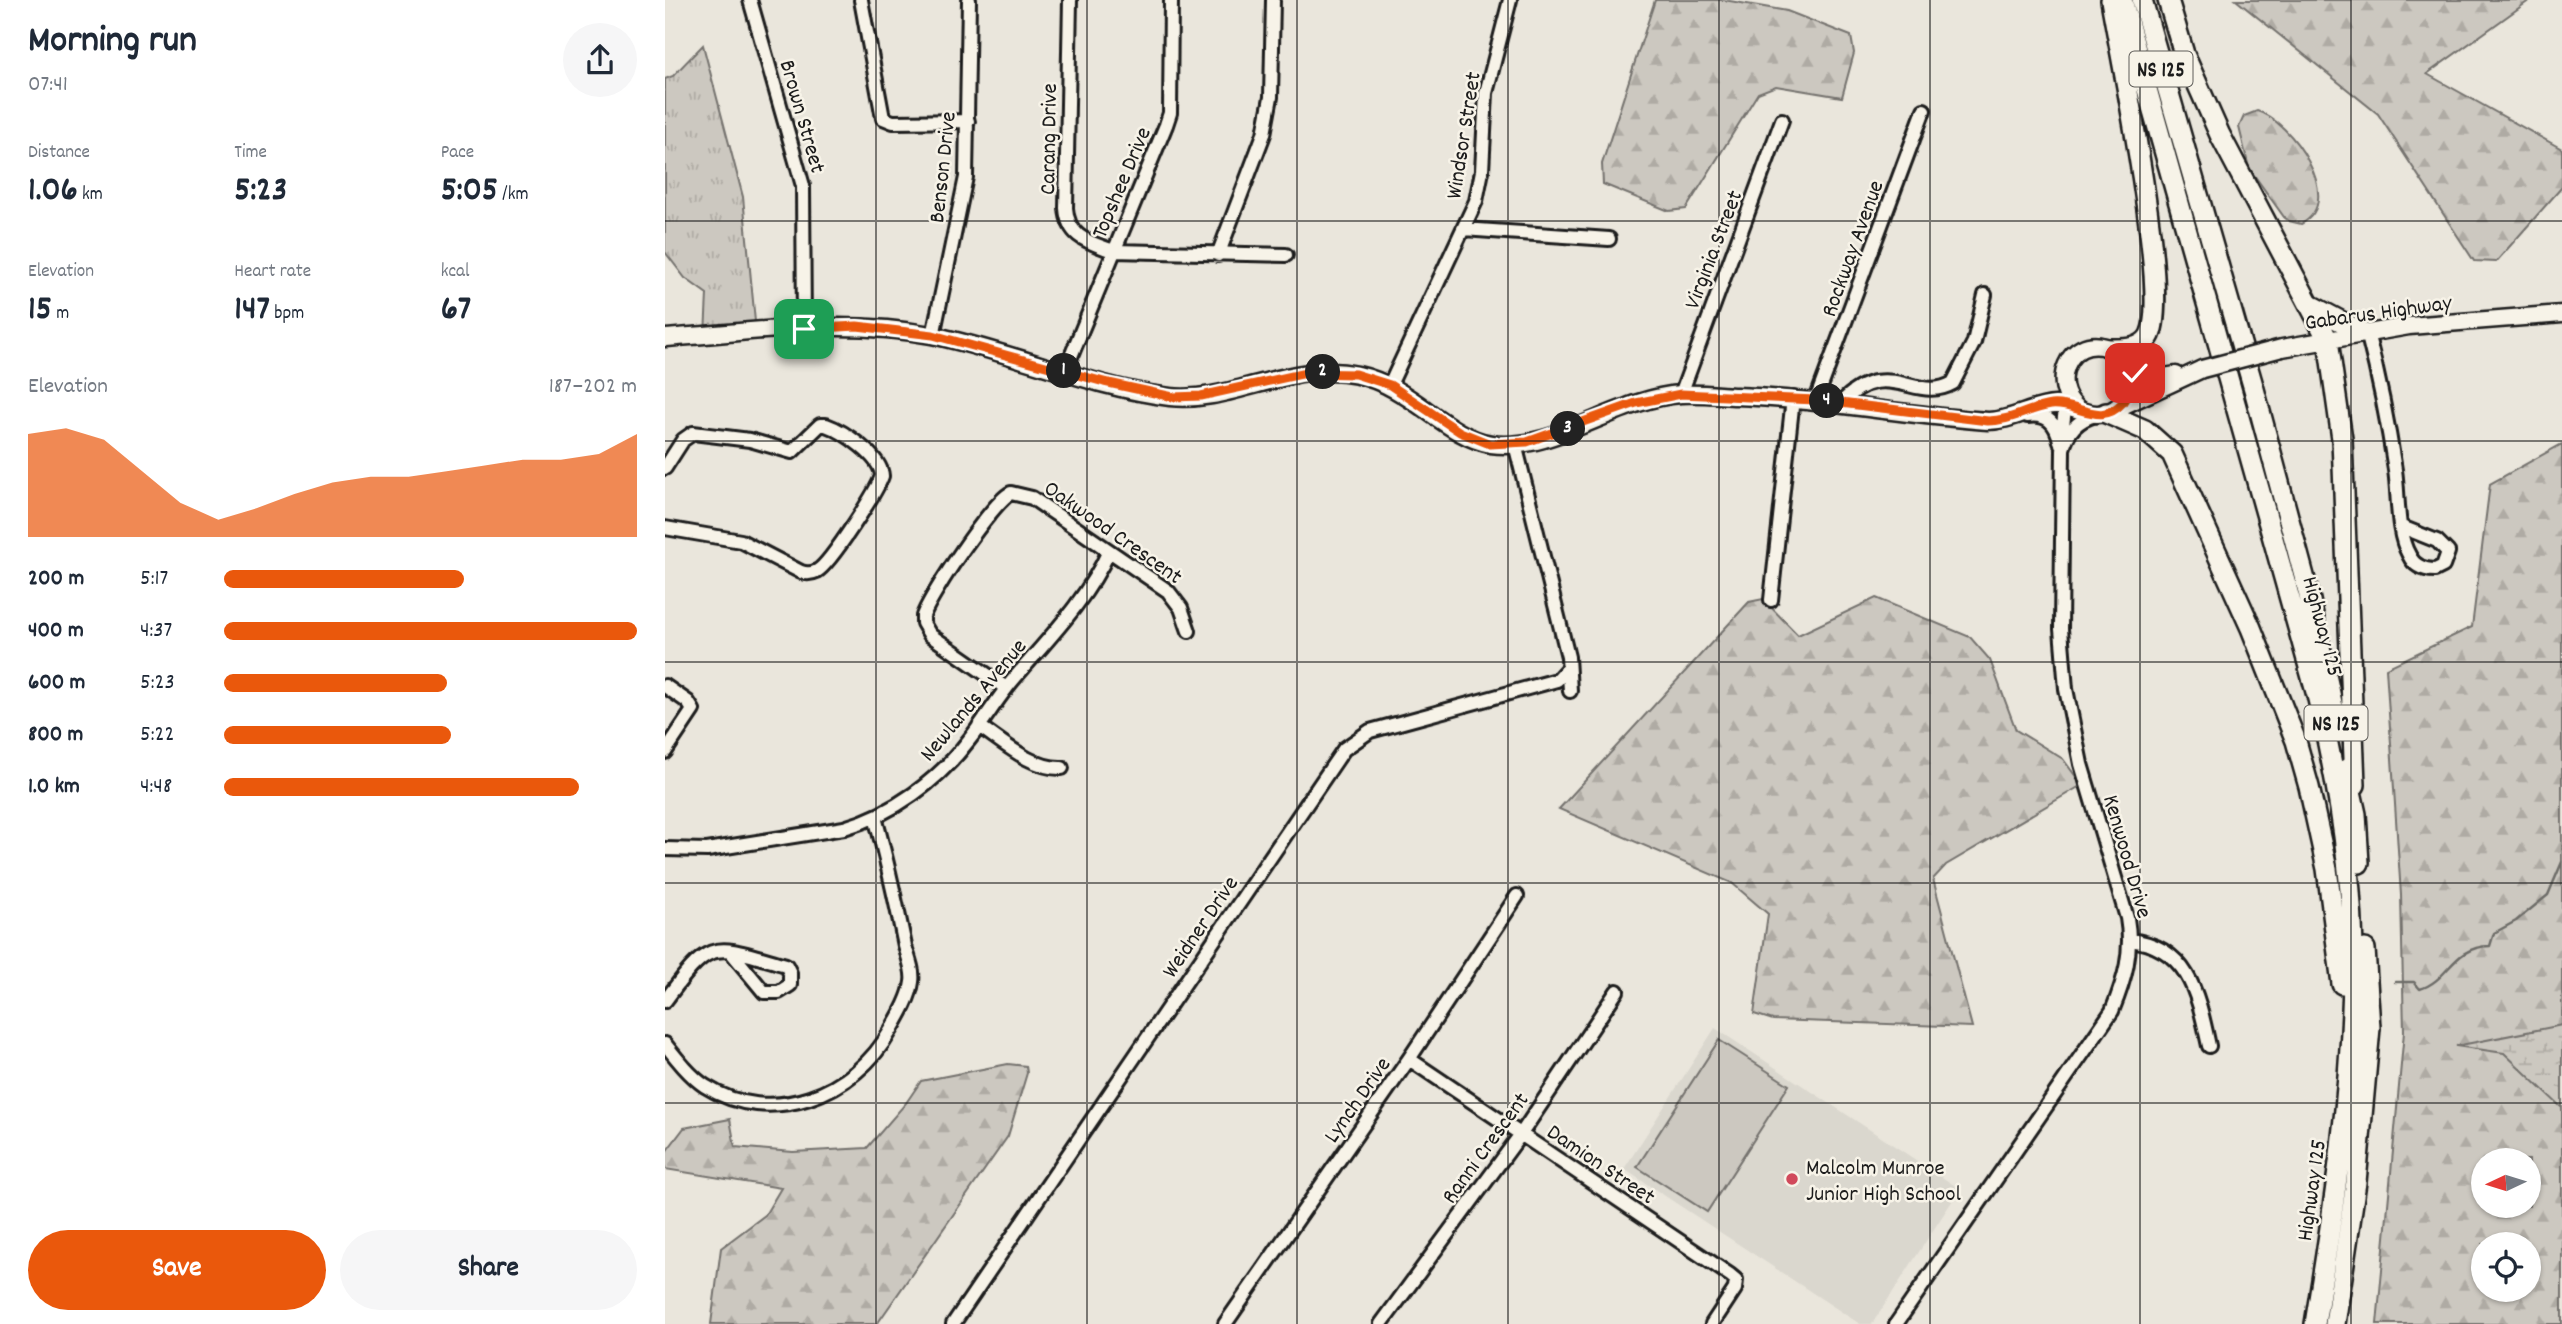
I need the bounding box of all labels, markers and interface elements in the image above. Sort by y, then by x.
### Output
text: Morning run [28,15,197,70]
button: share [563,23,637,97]
road number: NS 125 [2129,52,2193,86]
street label: Brown Street [769,57,833,177]
text: 07:41 [28,69,68,102]
street label: Windsor Street [1439,70,1492,202]
street label: Carang Drive [1033,83,1068,195]
street label: Benson Drive [922,110,967,225]
street label: Topshee Drive [1085,123,1161,244]
text: Distance [28,140,90,167]
text: Time [234,140,267,167]
text: Pace [441,140,474,167]
text: 1.06 [28,167,78,217]
text: 5:23 [234,167,287,217]
text: 5:05 [441,167,498,217]
street label: Rockway Avenue [1814,176,1894,322]
text: km [78,182,103,209]
text: /km [498,182,529,209]
street label: Virginia Street [1677,186,1753,314]
text: Elevation [28,259,94,286]
text: Heart rate [234,259,311,286]
text: kcal [441,259,470,286]
text: 15 [28,286,52,336]
text: 147 [234,286,270,336]
text: 67 [441,286,471,336]
street label: Gabarus Highway [2303,288,2455,341]
pin [774,299,834,359]
text: m [52,301,69,328]
text: bpm [270,301,304,328]
icon: arrive [785,310,823,348]
pin [2105,343,2165,403]
pin: 1 [1047,354,1081,388]
pin: 2 [1305,354,1341,390]
icon: check [2116,354,2154,392]
text: 1 [1061,357,1066,384]
text: 2 [1318,358,1327,385]
text: Elevation [28,371,108,404]
text: 187–202 m [549,371,637,404]
pin: 4 [1809,384,1845,418]
text: 4 [1823,387,1830,414]
pin: 3 [1551,412,1585,446]
text: 3 [1563,415,1572,442]
street label: Oakwood Crescent [1036,474,1188,594]
text: 200 m [28,563,84,596]
text: 5:17 [140,563,168,596]
street label: Highway 125 [2291,573,2350,681]
text: 400 m [28,615,84,648]
text: 4:37 [140,615,172,648]
street label: Newlands Avenue [913,632,1036,770]
text: 600 m [28,667,85,700]
text: 5:23 [140,667,175,700]
road number: NS 125 [2305,706,2367,740]
text: 800 m [28,719,83,752]
text: 5:22 [140,719,175,752]
text: 1.0 km [28,771,80,804]
text: 4:48 [140,771,172,804]
street label: Kenwood Drive [2092,791,2159,923]
street label: Weidner Drive [1155,870,1248,986]
street label: Lynch Drive [1317,1051,1401,1151]
street label: Ranni Crescent [1435,1086,1539,1212]
street label: Damion Street [1539,1117,1661,1214]
street label: Highway 125 [2290,1137,2337,1244]
north arrow [2471,1148,2541,1218]
map controls [2471,1148,2541,1302]
place label: Malcolm Munroe Junior High School [1806,1153,1961,1212]
marker: Malcolm Munroe Junior High School [1784,1171,1800,1187]
button: Save [28,1230,326,1310]
button: Share [340,1230,637,1310]
button: locate [2471,1232,2541,1302]

